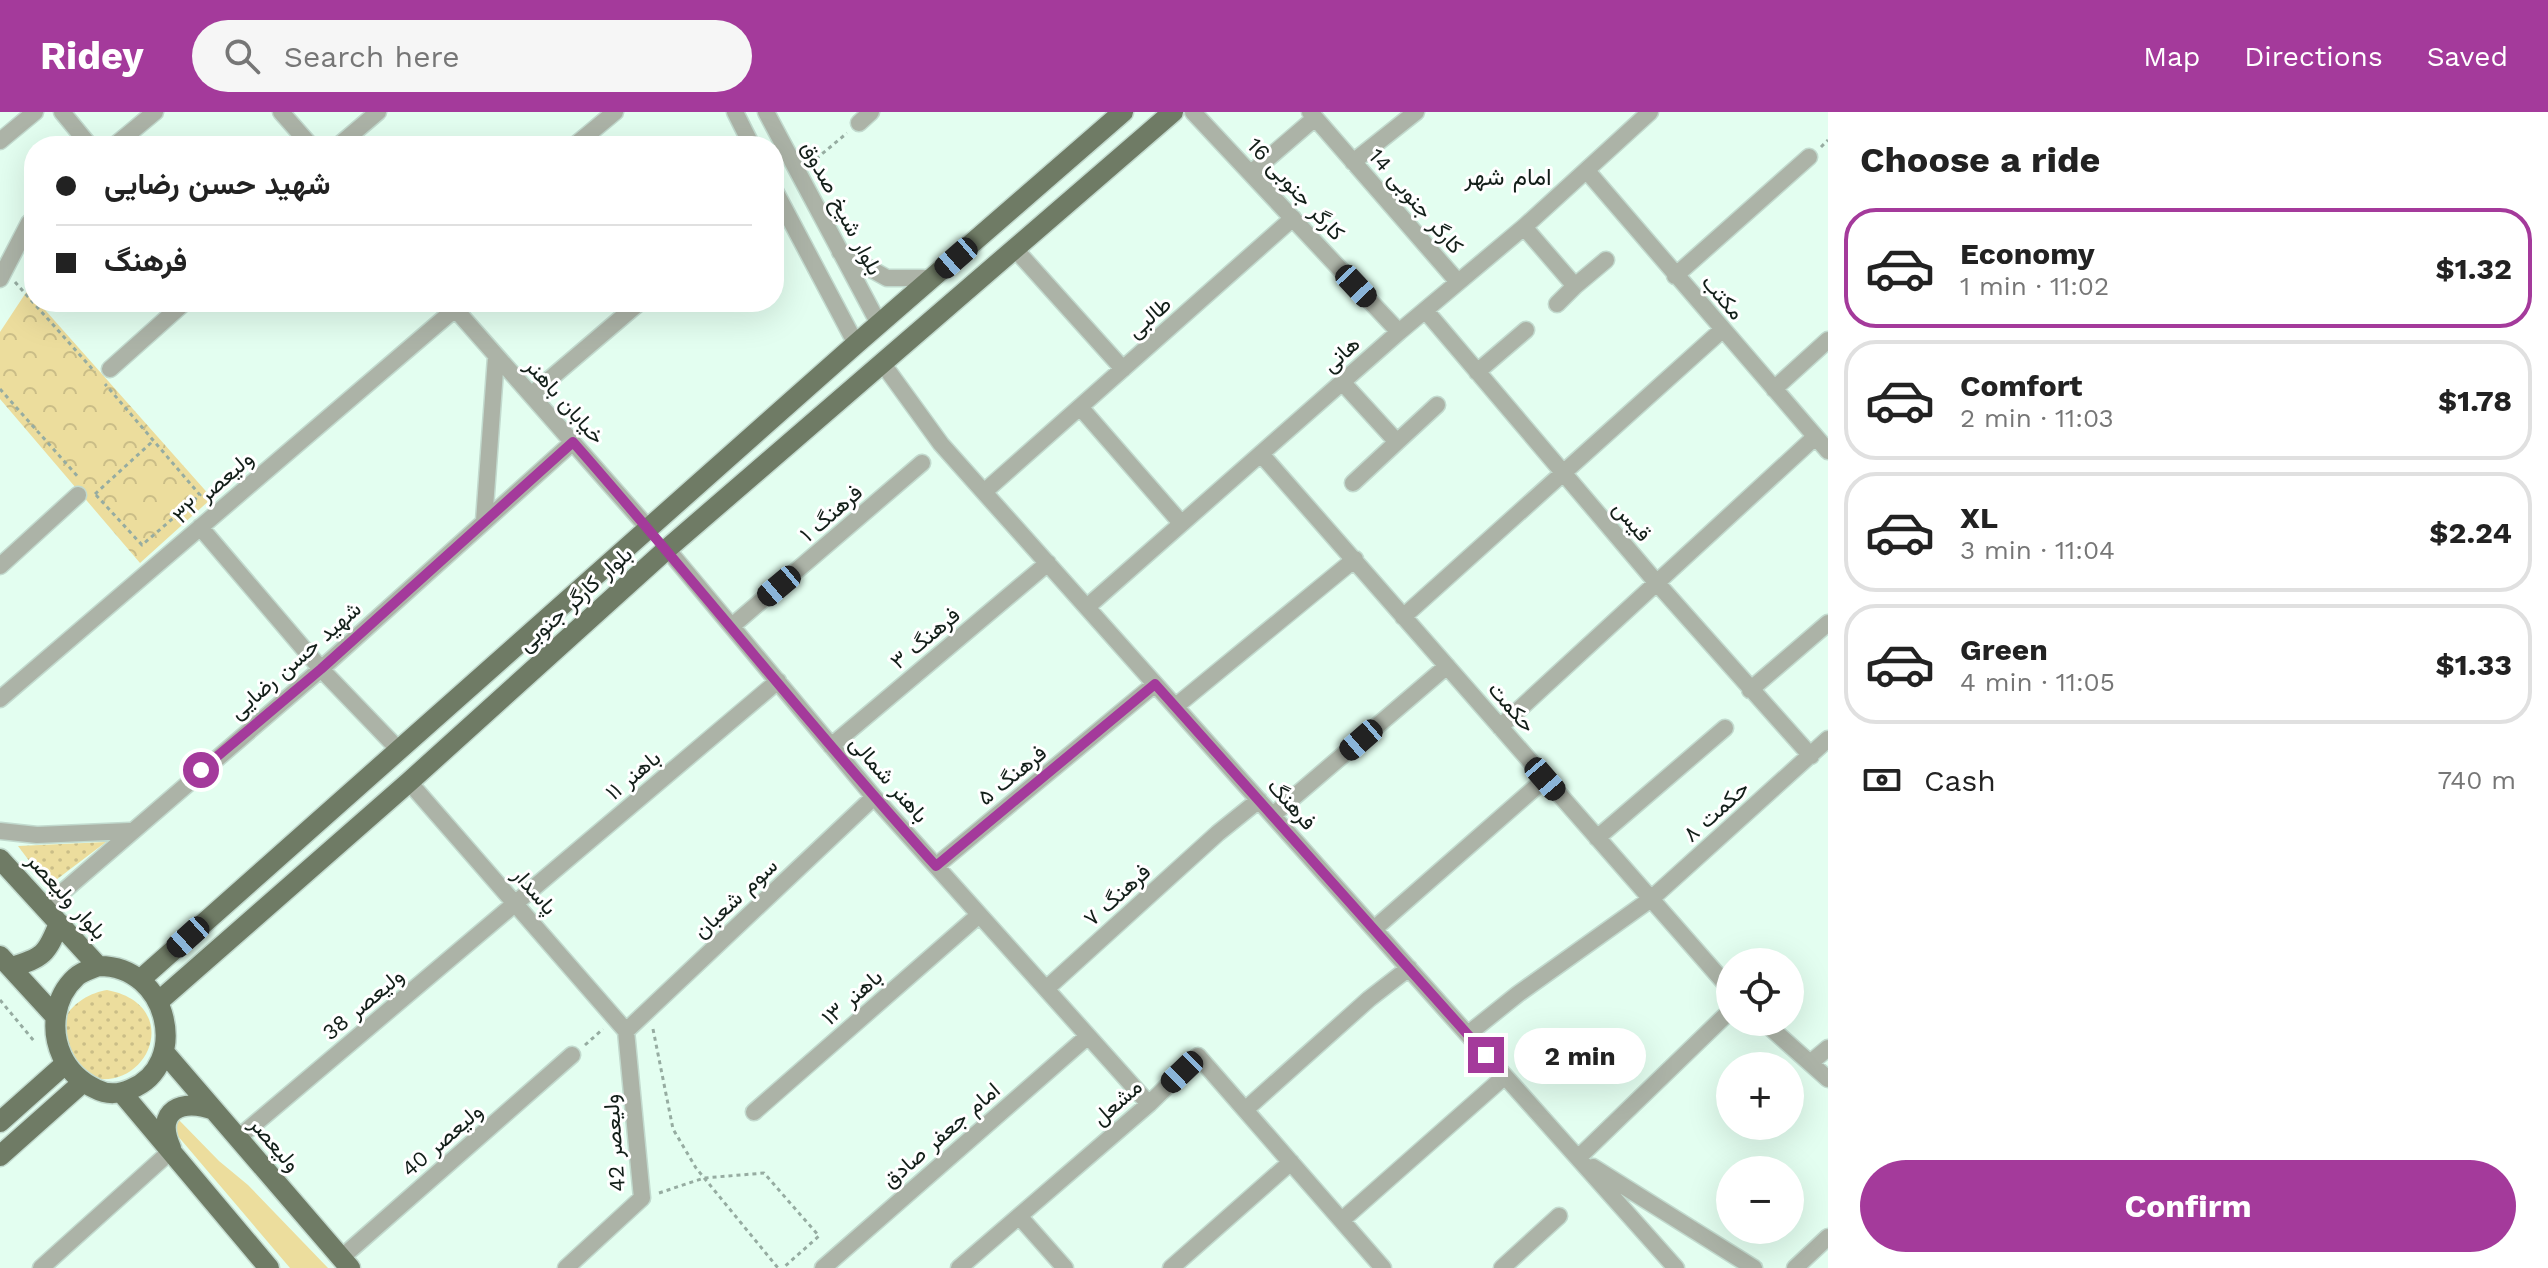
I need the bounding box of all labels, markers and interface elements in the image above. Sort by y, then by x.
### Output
search box [192,20,752,92]
text: Ridey [40,34,144,78]
icon: search [220,34,264,78]
text: Search here [284,39,460,74]
text: Map [2143,40,2200,73]
text: Directions [2244,40,2383,73]
text: Saved [2427,40,2508,73]
street label: کارگر جنوبی 16 [1241,133,1350,246]
street label: بلوار شیخ صدوق [795,137,888,280]
text: Choose a ride [1860,139,2100,181]
street label: کارگر جنوبی 14 [1363,143,1469,259]
district label: امام شهر [1463,163,1552,193]
text: شهید حسن رضایی [104,166,331,201]
icon: car [1864,232,1936,304]
car [930,233,982,283]
text: Economy [1960,236,2095,271]
text: فرهنگ [104,243,187,278]
text: $1.32 [2435,251,2512,286]
car [1331,260,1381,312]
street label: مکتب [1697,269,1749,325]
text: 1 min · 11:02 [1960,271,2109,301]
street label: طالبی [1122,291,1177,344]
street label: هانی [1317,331,1365,378]
street label: خیابان باهنر [519,352,610,450]
icon: car [1864,364,1936,436]
text: Comfort [1960,368,2082,403]
text: $1.78 [2438,383,2512,418]
text: 2 min · 11:03 [1960,403,2114,433]
street label: ولیعصر ۳۲ [168,446,259,529]
street label: فرهنگ ۱ [795,479,868,548]
street label: قیس [1607,496,1656,547]
icon: car [1864,496,1936,568]
text: XL [1960,500,1998,535]
text: $2.24 [2429,515,2512,550]
text: 3 min · 11:04 [1960,535,2115,565]
street label: بلوار کارگر جنوبی [513,541,638,658]
car [753,561,805,611]
street label: شهید حسن رضایی [224,596,367,725]
street label: فرهنگ ۳ [885,602,965,675]
icon: car [1864,628,1936,700]
text: Green [1960,632,2048,667]
text: $1.33 [2436,647,2512,682]
text: 4 min · 11:05 [1960,667,2115,697]
street label: حکمت [1483,677,1541,737]
car [1335,715,1387,765]
street label: باهنر شمالی [844,730,934,828]
street label: فرهنگ ۵ [973,740,1052,811]
street label: باهنر ۱۱ [601,745,666,806]
route start [183,752,219,788]
car [1520,753,1570,805]
icon: cash [1860,758,1904,802]
text: Cash [1924,763,1996,798]
text: 740 m [2437,765,2516,795]
street label: فرهنگ [1262,773,1321,835]
street label: حکمت ۸ [1678,775,1754,847]
street label: بلوار ولیعصر [20,847,112,945]
street label: سوم شعبان [688,853,784,945]
street label: فرهنگ ۷ [1079,859,1156,932]
street label: پاسدار [506,862,562,921]
car [162,912,214,962]
map controls [1716,948,1804,1244]
button: locate [1716,948,1804,1036]
street label: ولیعصر 38 [317,963,409,1046]
street label: باهنر ۱۳ [817,964,888,1031]
callout: 2 min [1514,1027,1646,1083]
route end [1468,1037,1504,1073]
text: 2 min [1544,1041,1616,1071]
car [1156,1047,1208,1097]
button: + [1716,1052,1804,1140]
street label: مشعل [1087,1074,1147,1130]
street label: امام جعفر صادق [877,1077,1006,1194]
street label: ولیعصر 42 [598,1093,631,1193]
street label: ولیعصر 40 [397,1098,488,1183]
street label: ولیعصر [243,1111,305,1177]
button: − [1716,1156,1804,1244]
button: Confirm [1860,1160,2516,1252]

